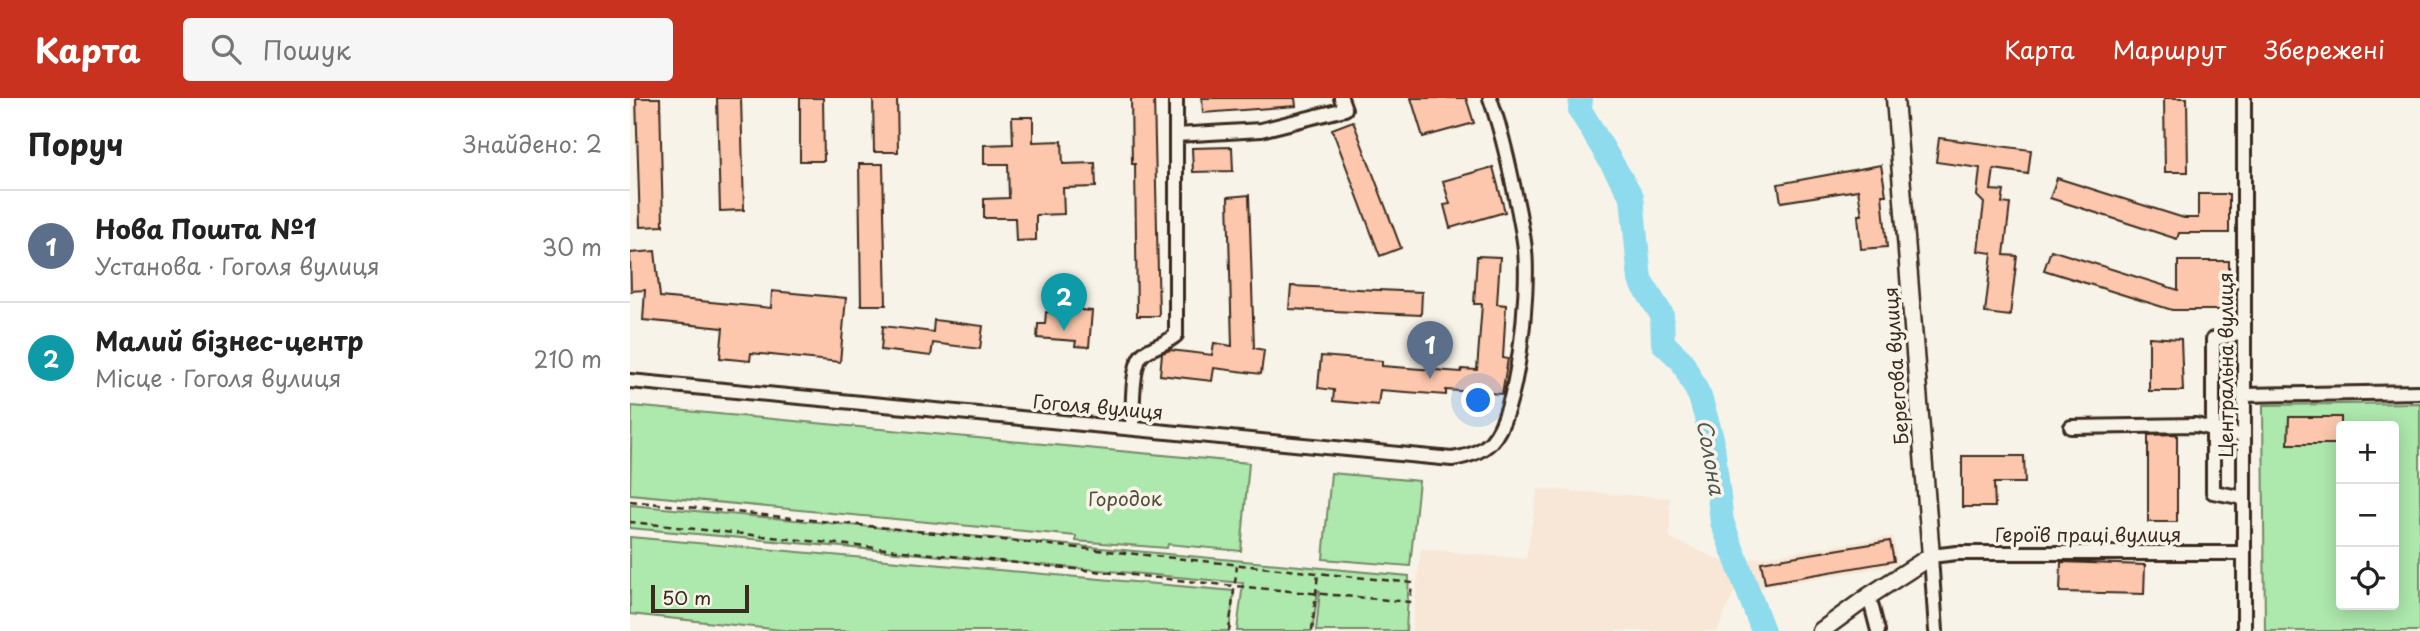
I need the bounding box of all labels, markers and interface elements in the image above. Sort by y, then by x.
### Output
search box [183,18,673,81]
text: Карта [35,24,141,74]
icon: search [207,30,245,68]
text: Пошук [263,30,351,69]
text: Карта [2004,31,2075,67]
text: Маршрут [2113,31,2226,67]
text: Збережені [2264,31,2385,67]
text: Поруч [28,121,123,166]
text: Знайдено: 2 [463,126,602,161]
text: Нова Пошта №1 [95,209,317,248]
text: 1 [46,229,57,264]
text: 30 m [541,229,602,264]
text: Установа · Гоголя вулиця [95,248,380,283]
street label: Центральна вулиця [2211,272,2239,458]
pin: 2 [1041,273,1087,331]
street label: Берегова вулиця [1876,286,1914,446]
text: Малий бізнес-центр [95,321,364,360]
pin: 1 [1407,321,1453,379]
text: 2 [43,341,59,376]
text: 210 m [534,341,602,376]
text: Місце · Гоголя вулиця [95,360,342,395]
your location [1461,383,1495,417]
street label: Гоголя вулиця [1032,386,1164,426]
water label: Солона [1690,417,1734,498]
map controls [2336,421,2399,610]
button: + [2336,421,2399,484]
park label: Городок [1088,484,1163,512]
button: − [2336,484,2399,547]
street label: Героїв праці вулиця [1995,520,2181,548]
button: locate [2336,547,2399,610]
scale bar [651,582,749,614]
text: 50 m [662,583,711,611]

